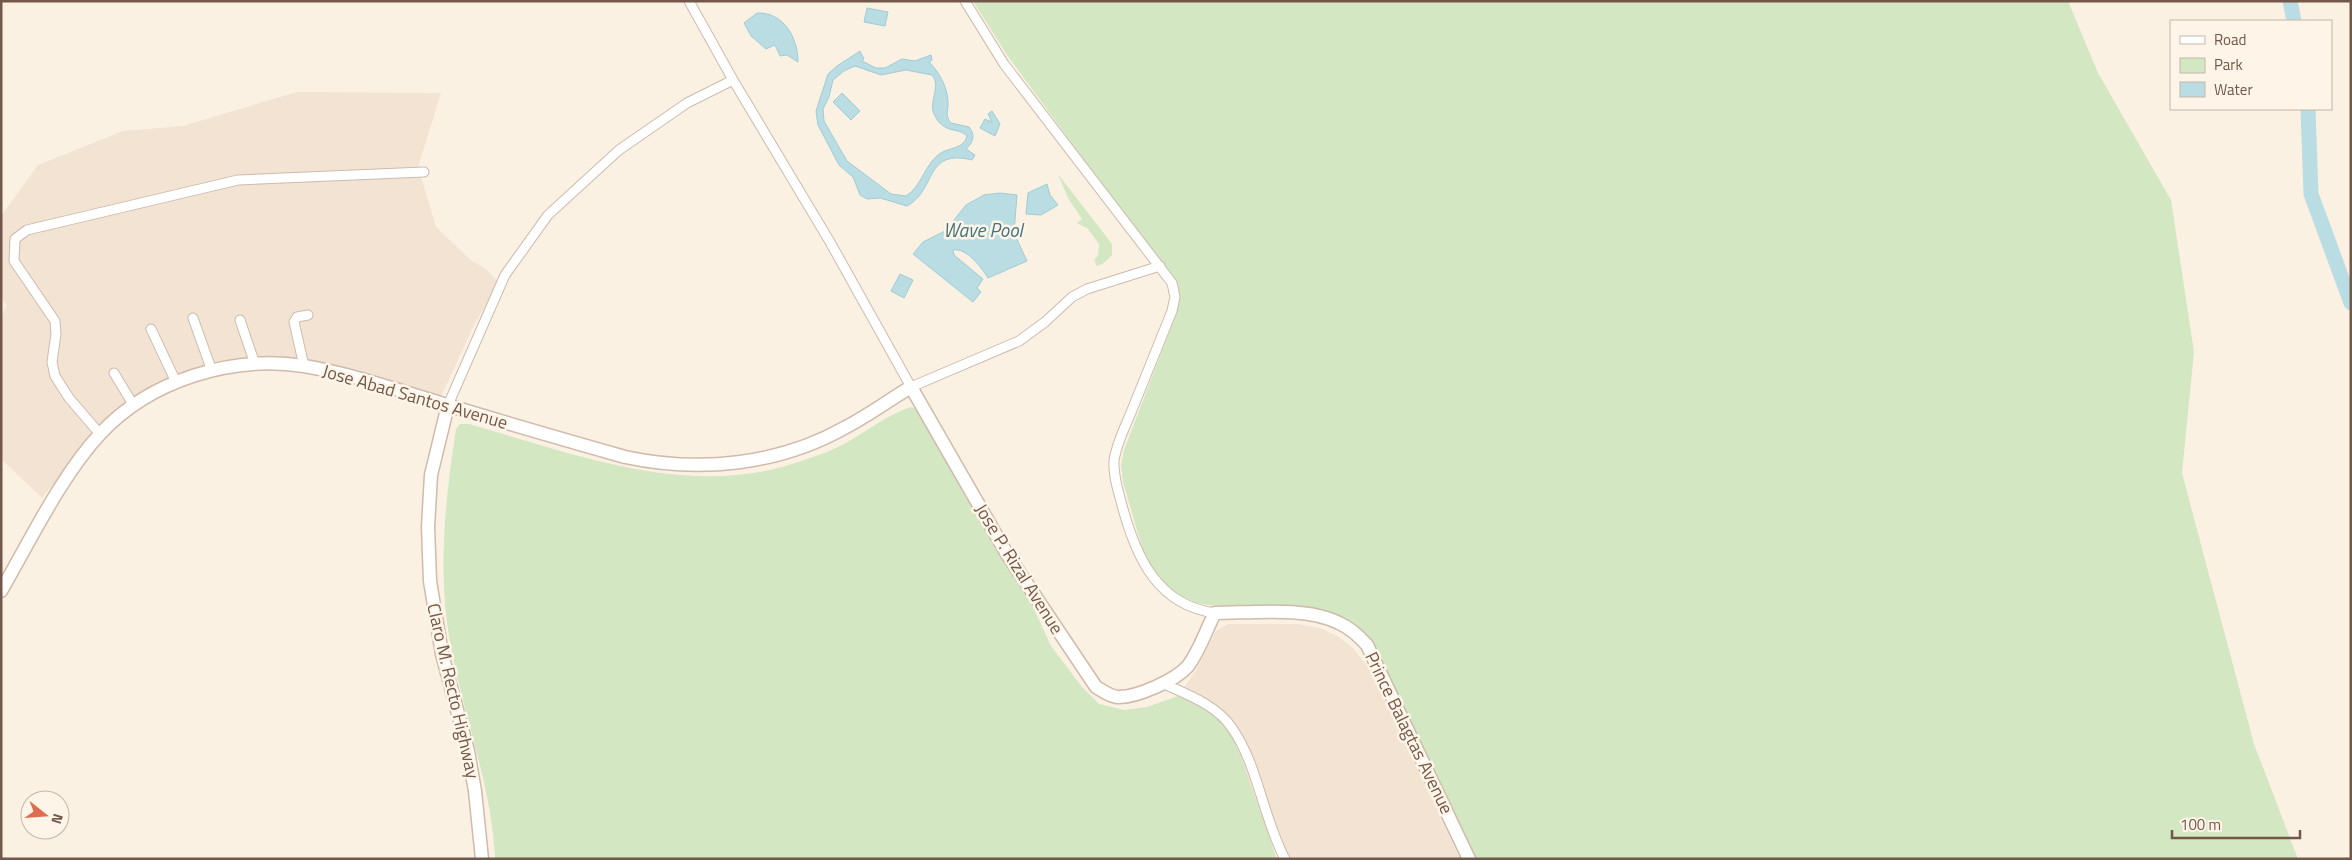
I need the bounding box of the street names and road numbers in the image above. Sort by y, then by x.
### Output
street label: Jose Abad Santos Avenue [319,357,511,436]
street label: Jose P. Rizal Avenue [968,498,1071,639]
street label: Claro M. Recto Highway [420,601,487,782]
street label: Prince Balagtas Avenue [1358,647,1461,819]

